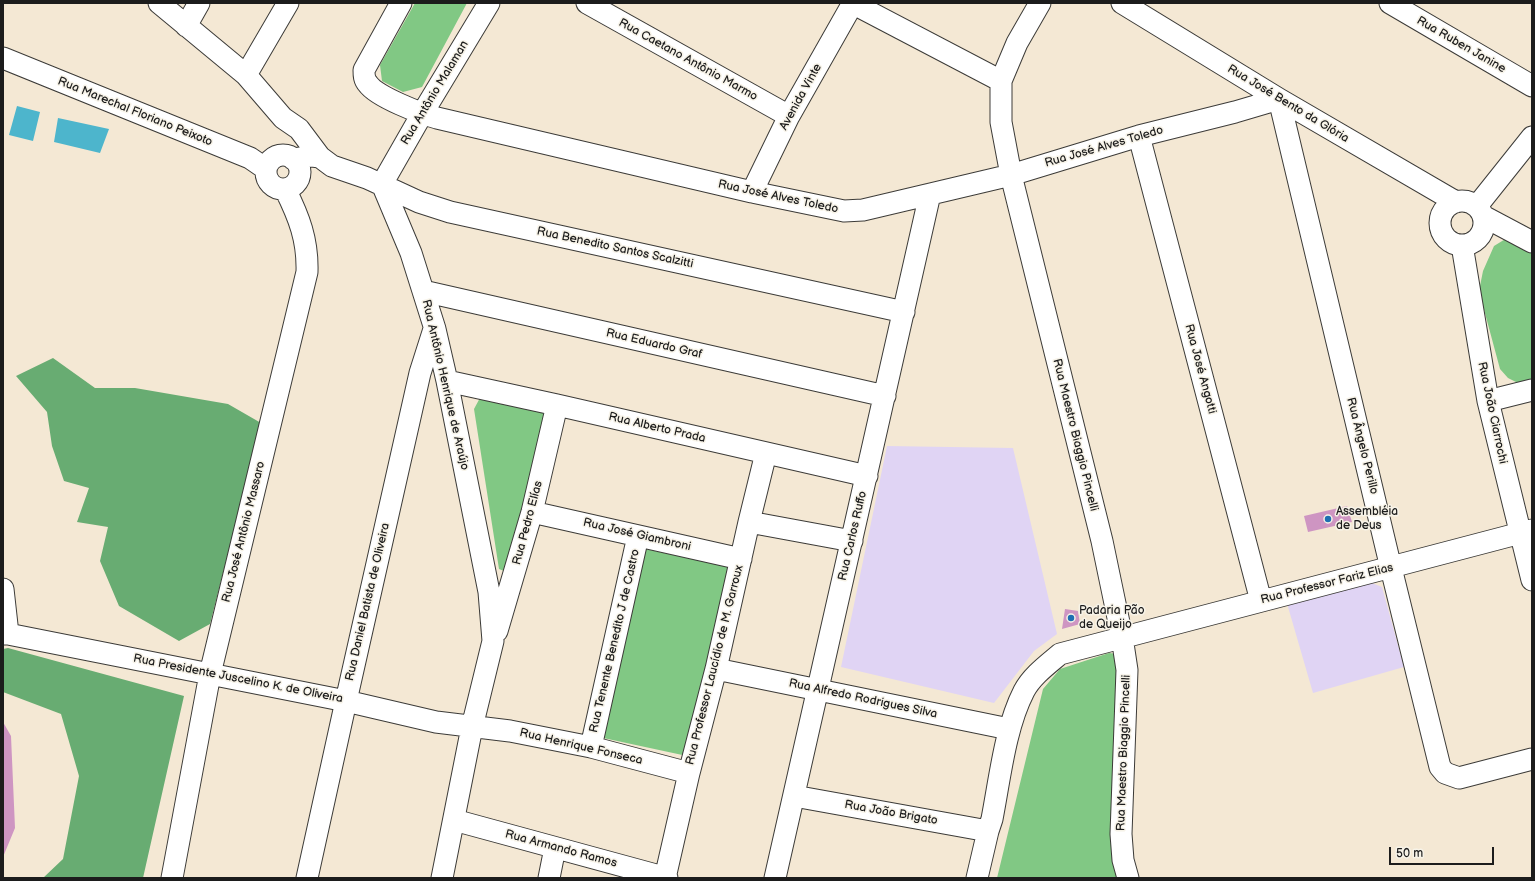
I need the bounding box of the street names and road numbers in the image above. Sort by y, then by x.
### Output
street label: Rua Ruben Janine [1414,14,1508,76]
street label: Rua Caetano Antônio Marmo [616,16,760,104]
street label: Rua Antônio Malaman [398,38,472,148]
street label: Avenida Vinte [777,61,825,133]
street label: Rua José Bento da Glória [1225,62,1351,146]
street label: Rua Marechal Floriano Peixoto [55,74,215,150]
street label: Rua José Alves Toledo [1043,123,1165,171]
street label: Rua José Alves Toledo [717,177,839,217]
street label: Rua Benedito Santos Scalzitti [535,224,695,272]
street label: Rua Antônio Henrique de Araújo [418,298,472,472]
street label: Rua José Angotti [1181,323,1219,415]
street label: Rua Eduardo Graf [605,326,703,362]
street label: Rua Maestro Biaggio Pincelli [1049,357,1101,513]
street label: Rua João Ciarrochi [1474,361,1510,465]
street label: Rua Ângelo Perillo [1343,396,1381,496]
street label: Rua Alberto Prada [607,410,707,446]
street label: Rua José Antônio Massaro [219,460,269,604]
street label: Rua Pedro Elías [510,479,546,567]
street label: Rua Carlos Ruffo [836,490,870,582]
street label: Rua José Giambroni [582,516,692,554]
street label: Rua Daniel Batista de Oliveira [343,522,393,682]
street label: Rua Tenente Benedito J de Castro [587,548,643,734]
street label: Rua Professor Fariz Elias [1259,561,1395,607]
street label: Rua Professor Laucídio de M. Garroux [683,563,747,767]
street label: Rua Presidente Juscelino K. de Oliveira [132,652,344,706]
street label: Rua Maestro Biaggio Pincelli [1114,674,1134,832]
street label: Rua Alfredo Rodrigues Silva [787,676,939,722]
street label: Rua Henrique Fonseca [518,726,644,768]
street label: Rua João Brigato [843,798,939,828]
street label: Rua Armando Ramos [503,827,619,871]

